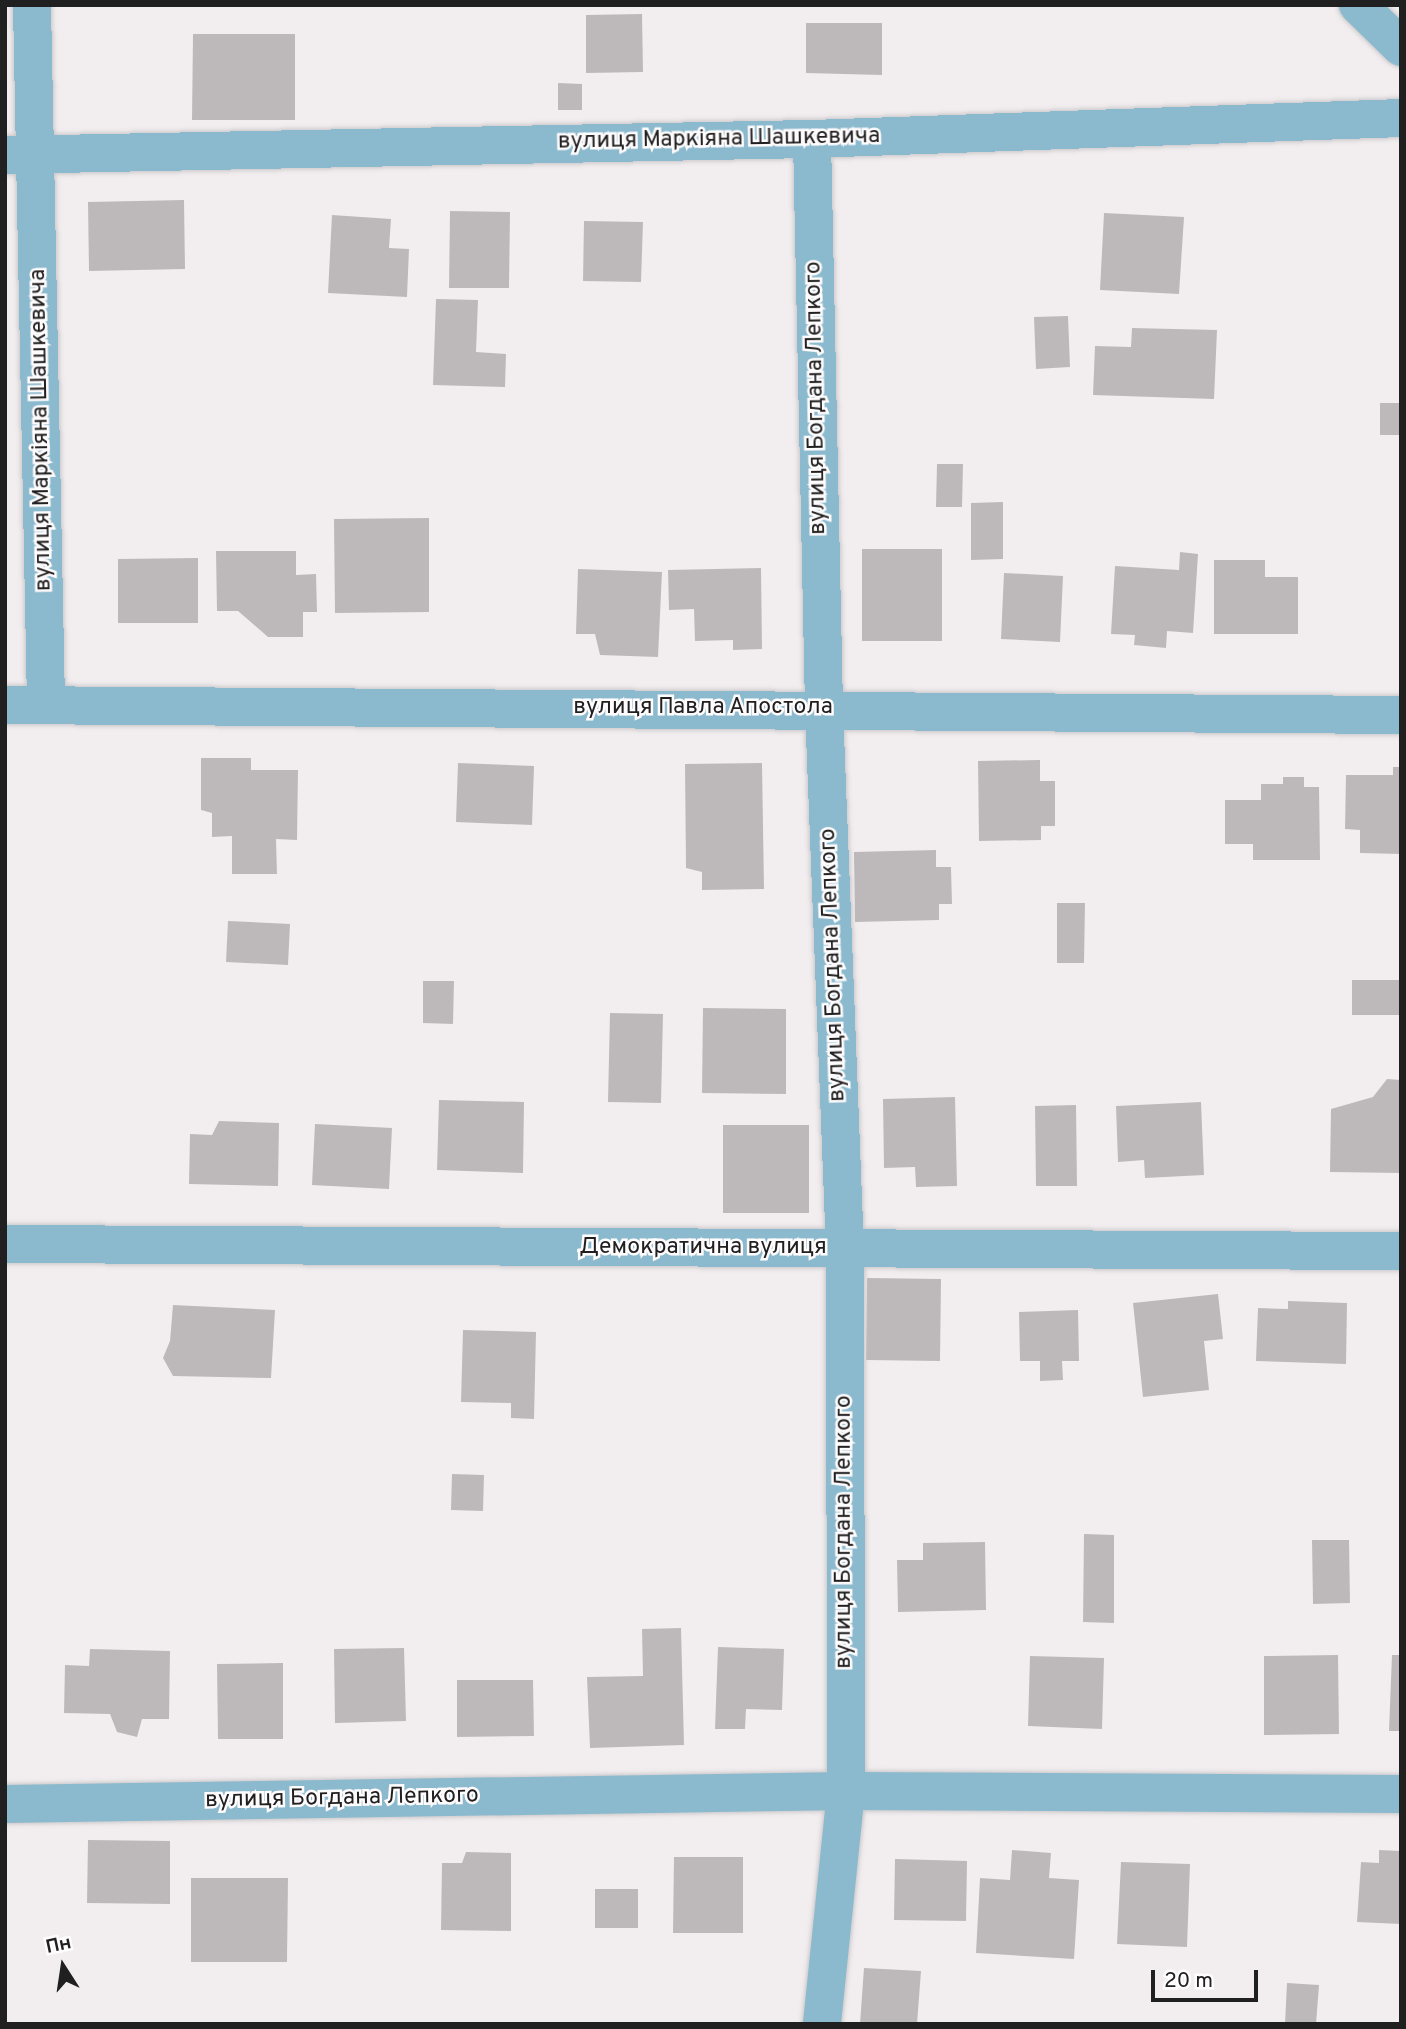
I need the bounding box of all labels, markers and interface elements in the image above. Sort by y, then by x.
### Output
street label: вулиця Маркіяна Шашкевича [558,123,880,157]
street label: вулиця Богдана Лепкого [801,261,833,535]
street label: вулиця Маркіяна Шашкевича [25,269,59,591]
street label: вулиця Павла Апостола [573,694,833,722]
street label: вулиця Богдана Лепкого [815,828,853,1102]
street label: Демократична вулиця [579,1234,827,1262]
street label: вулиця Богдана Лепкого [831,1395,859,1669]
street label: вулиця Богдана Лепкого [205,1783,479,1815]
north arrow [28,1931,98,2001]
text: Пн [44,1931,74,1960]
scale bar [1154,1955,1261,1999]
text: 20 m [1164,1968,1213,1995]

